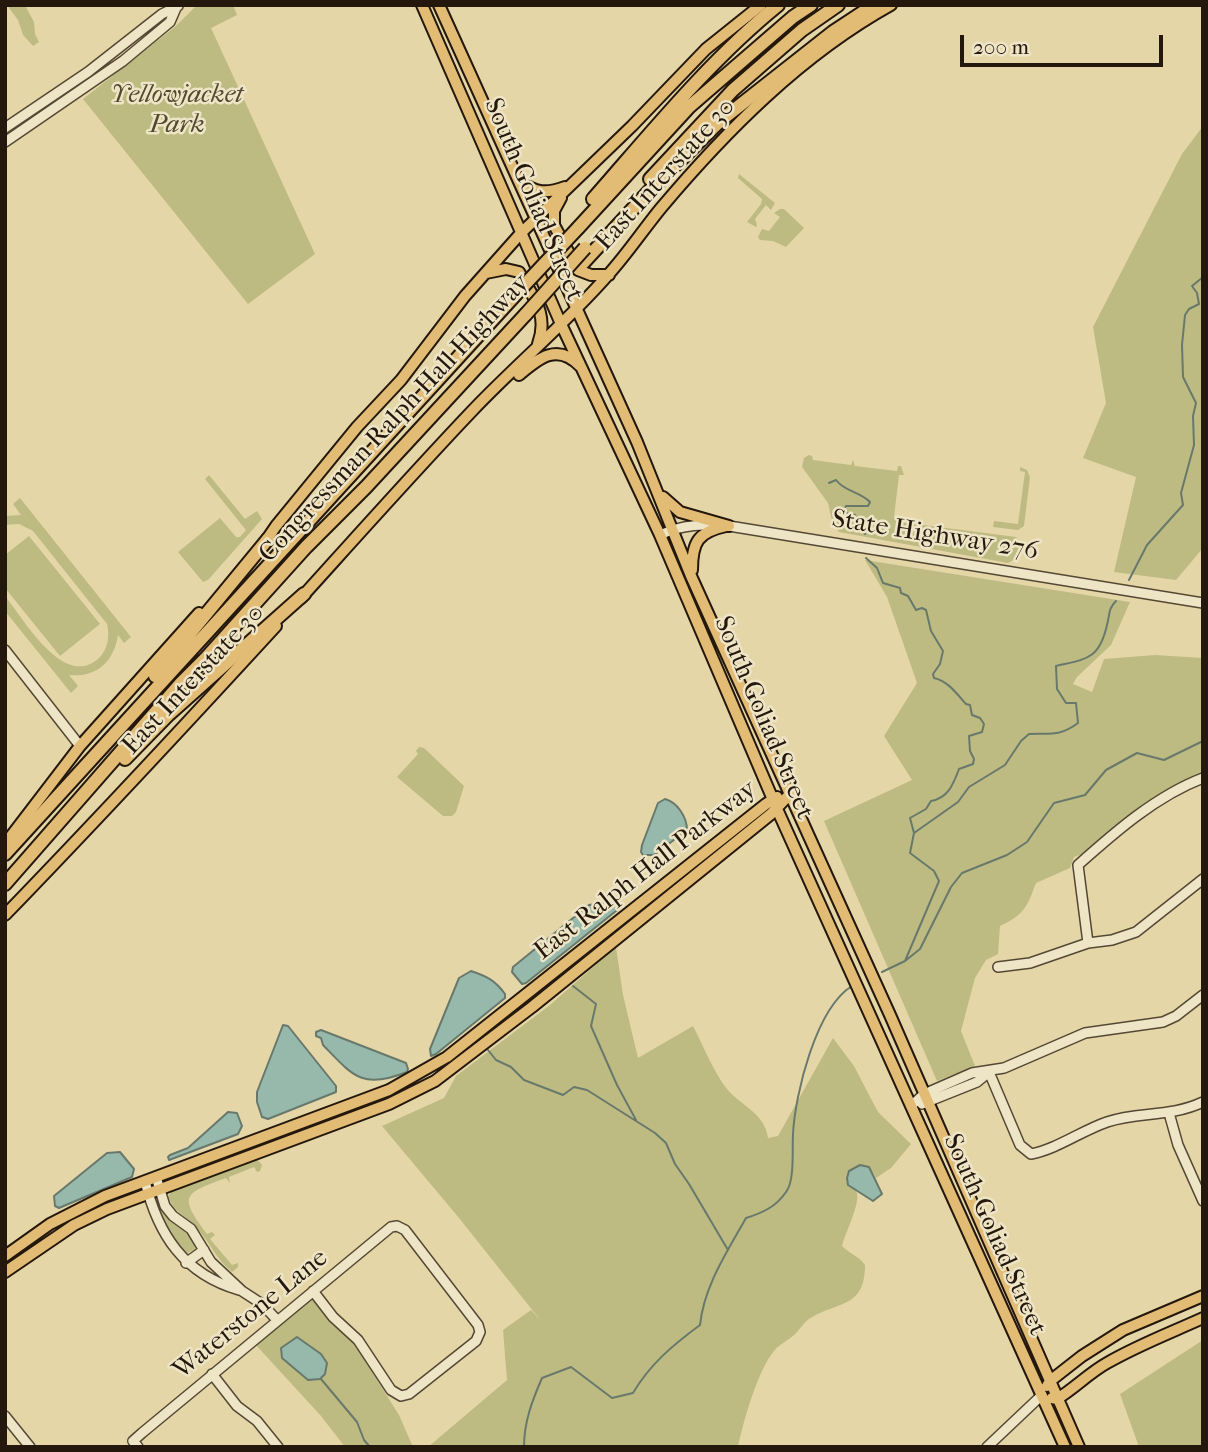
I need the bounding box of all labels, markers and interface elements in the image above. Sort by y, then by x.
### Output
scale bar [963,21,1166,65]
text: 200 m [973,35,1029,59]
park label: Yellowjacket Park [111,80,243,142]
street label: East Interstate 30 [589,92,743,258]
street label: South Goliad Street [476,94,590,306]
street label: Congressman Ralph Hall Highway [253,268,537,570]
street label: State Highway 276 [830,504,1040,568]
street label: East Interstate 30 [116,598,272,762]
street label: South Goliad Street [706,612,820,824]
street label: East Ralph Hall Parkway [529,774,763,968]
street label: South Goliad Street [936,1129,1052,1341]
street label: Waterstone Lane [167,1243,335,1387]

